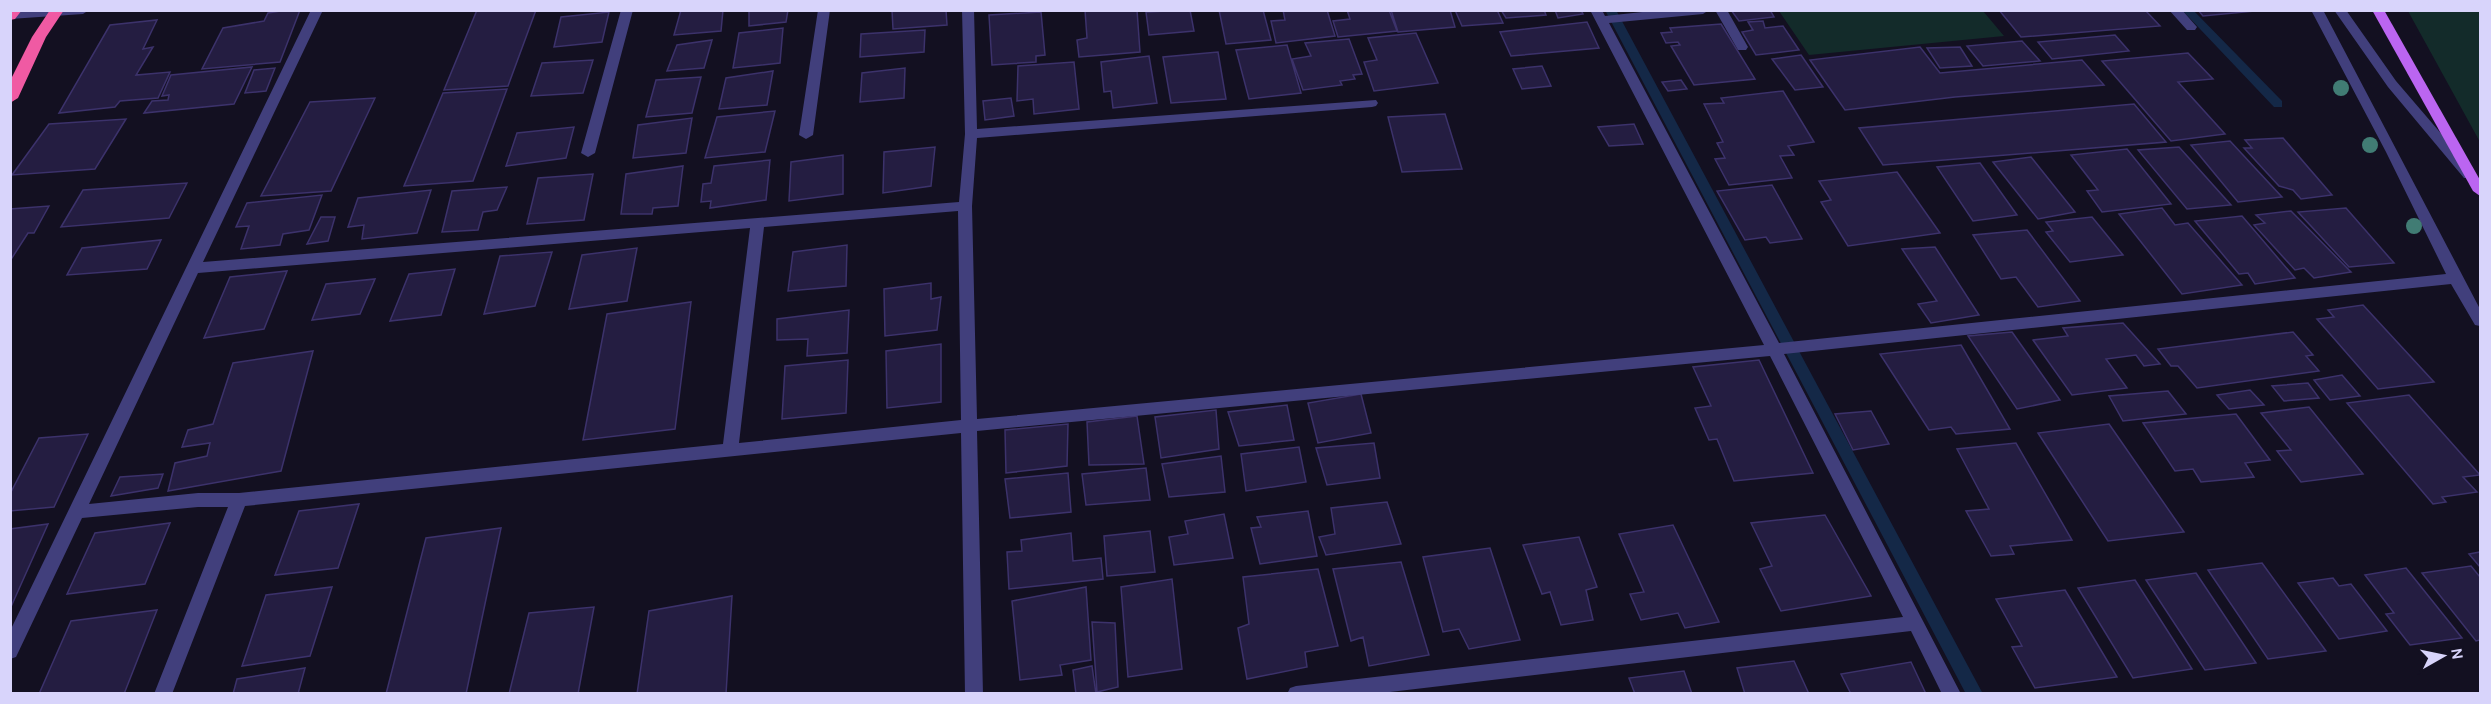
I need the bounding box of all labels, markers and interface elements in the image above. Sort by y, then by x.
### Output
north arrow [2413,626,2473,686]
text: N [2447,647,2468,661]

